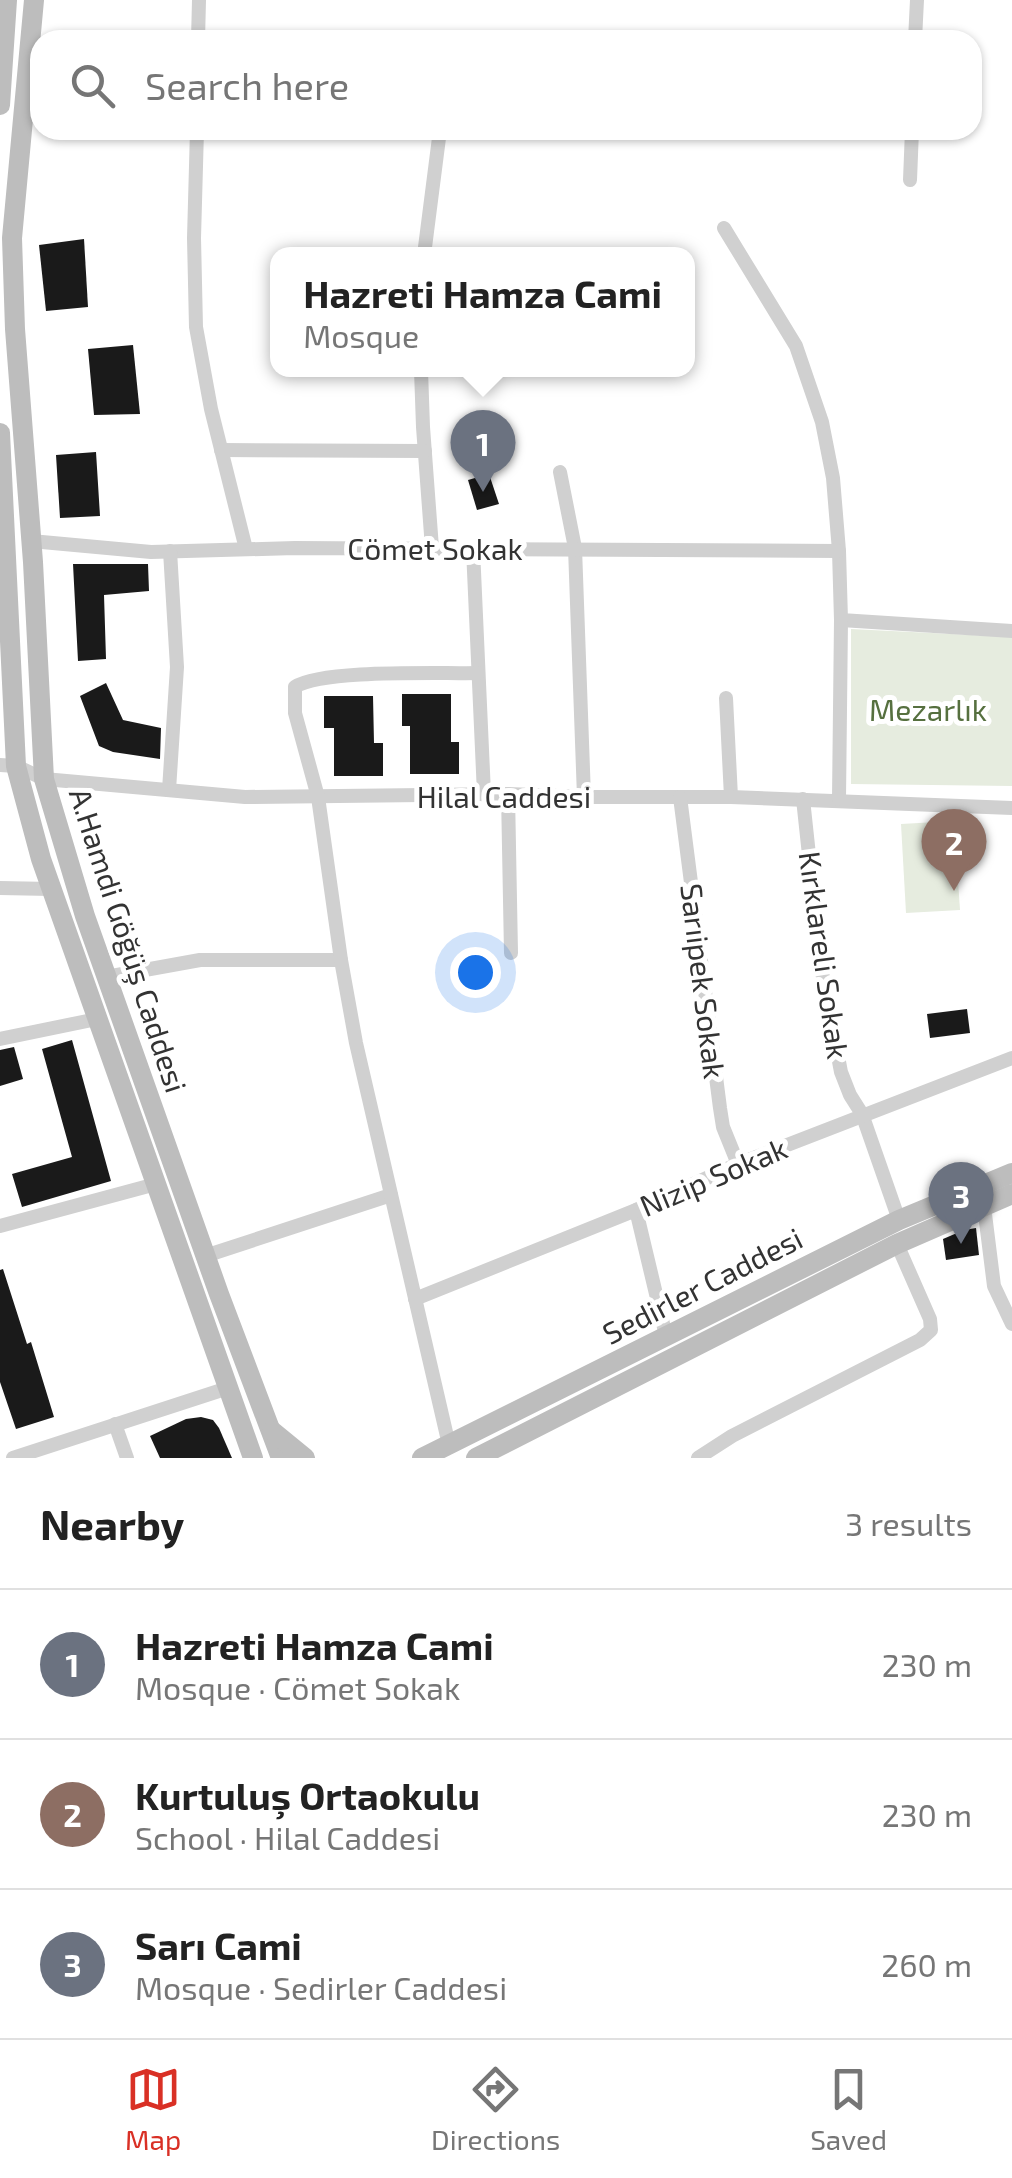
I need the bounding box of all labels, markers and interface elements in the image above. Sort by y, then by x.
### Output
search box [30,30,982,140]
icon: search [65,58,120,113]
text: Search here [145,62,349,108]
popup [270,247,695,377]
text: Hazreti Hamza Cami [303,270,662,316]
text: Mosque [303,316,419,354]
pin: 1 [450,410,516,492]
street label: Cömet Sokak [347,530,523,566]
park label: Mezarlık [869,691,987,727]
street label: Hilal Caddesi [417,778,591,814]
street label: A.Hamdi Göğüş Caddesi [62,783,195,1097]
pin: 2 [922,808,986,891]
street label: Kırklareli Sokak [793,849,857,1061]
street label: Sarıipek Sokak [674,881,734,1081]
your location [450,947,501,998]
street label: Nizip Sokak [634,1129,792,1223]
pin: 3 [928,1162,994,1244]
street label: Sedirler Caddesi [596,1219,808,1351]
text: Nearby [40,1498,184,1548]
text: 3 results [845,1504,972,1542]
text: Hazreti Hamza Cami [135,1622,494,1668]
text: 1 [66,1645,79,1683]
text: 230 m [882,1645,972,1683]
text: Mosque · Cömet Sokak [135,1668,460,1706]
text: Kurtuluş Ortaokulu [135,1772,480,1818]
text: 2 [63,1795,82,1833]
text: 230 m [882,1795,972,1833]
text: School · Hilal Caddesi [135,1818,440,1856]
text: Sarı Cami [135,1922,302,1968]
text: 3 [63,1945,82,1983]
text: 260 m [881,1945,972,1983]
text: Mosque · Sedirler Caddesi [135,1968,507,2006]
tab: Map [125,2062,181,2156]
tab: Directions [431,2062,560,2156]
tab: Saved [810,2062,887,2156]

